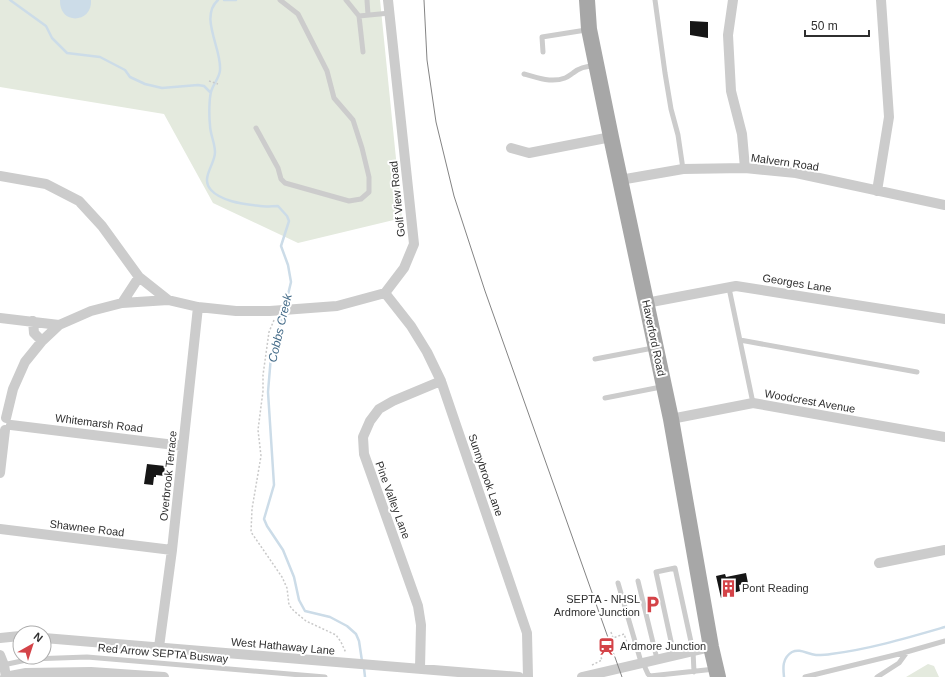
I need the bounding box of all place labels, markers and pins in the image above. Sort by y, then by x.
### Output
building icon: Pont Reading [719,578,739,598]
place label: Pont Reading [742,582,809,594]
place label: SEPTA - NHSL Ardmore Junction [554,593,640,618]
parking icon: SEPTA - NHSL Ardmore Junction [643,595,663,615]
station icon: Ardmore Junction [597,636,617,656]
place label: Ardmore Junction [620,640,706,652]

